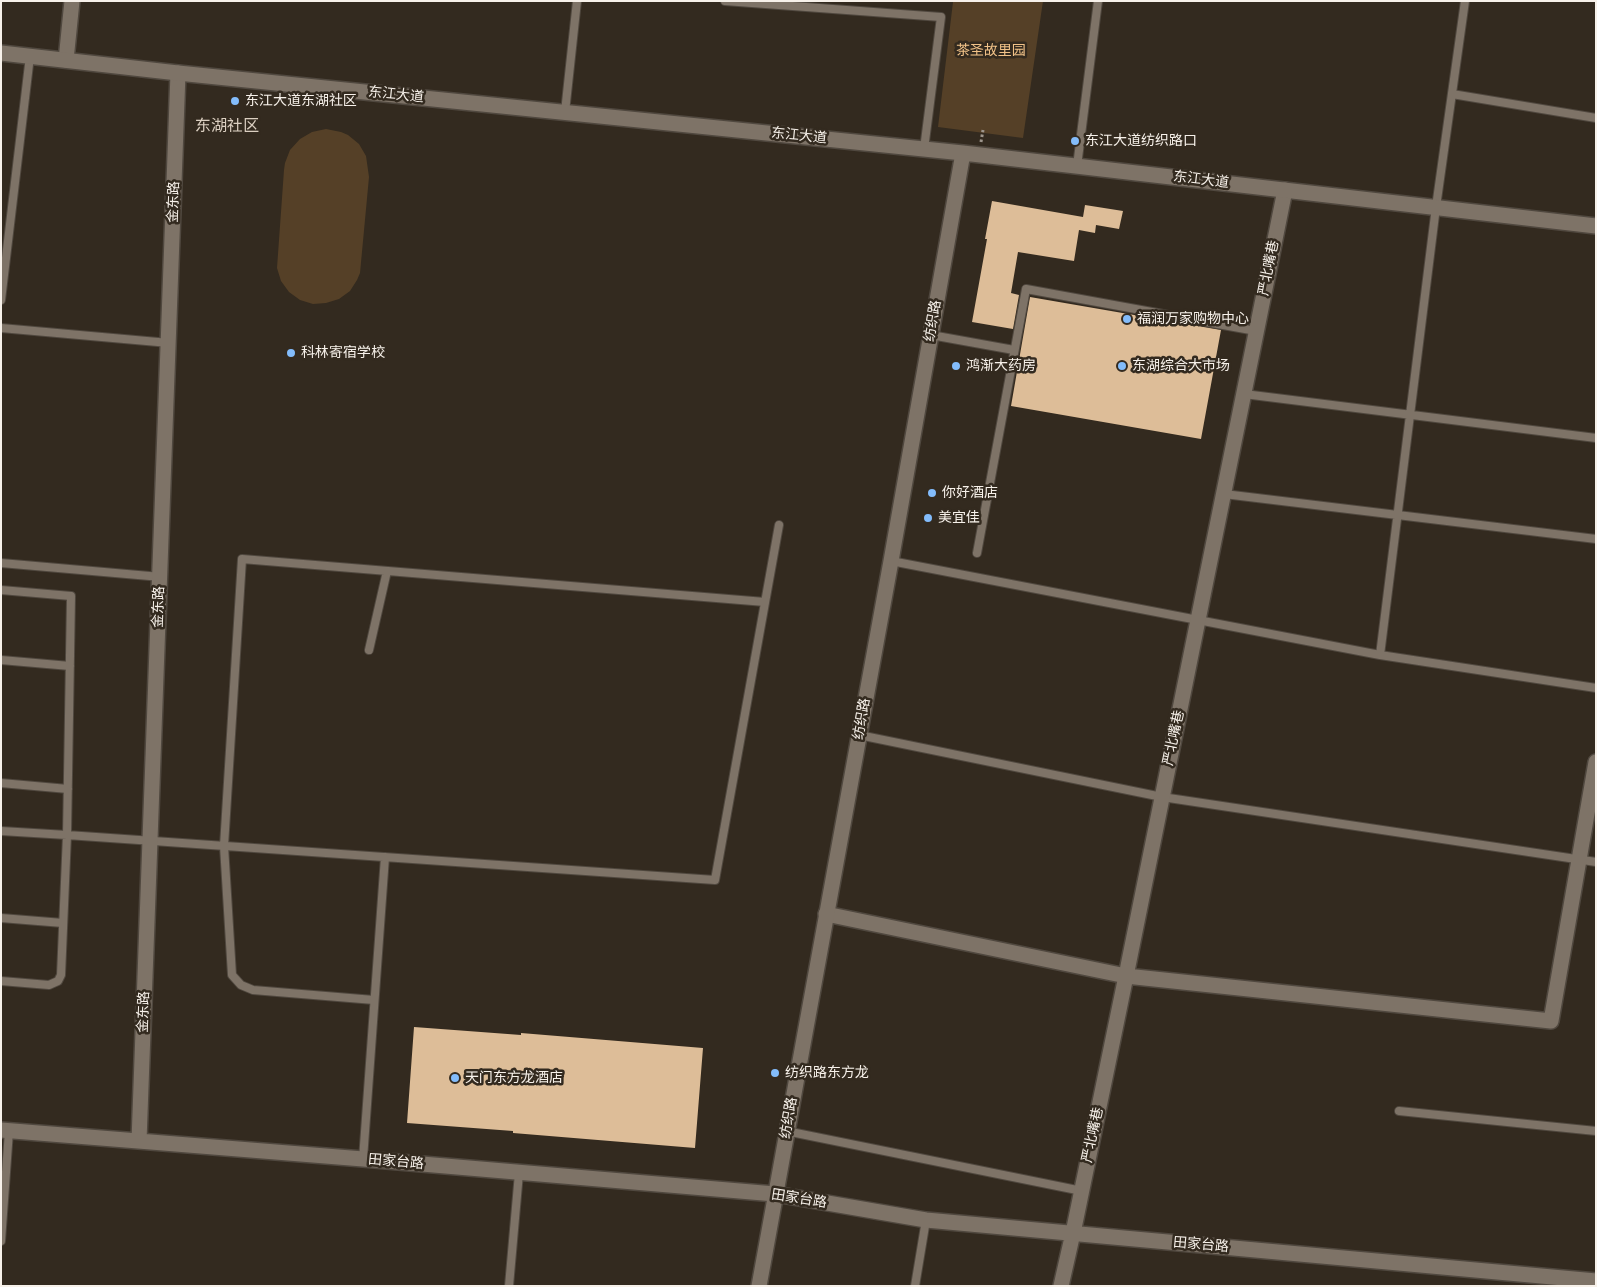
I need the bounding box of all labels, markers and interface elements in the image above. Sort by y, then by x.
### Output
park label: 茶圣故里园 [956,43,1026,59]
street label: 东江大道 [367,84,425,106]
place label: 东江大道东湖社区 [245,93,357,109]
marker: 东江大道东湖社区 [229,95,241,107]
district label: 东湖社区 [195,117,259,137]
street label: 东江大道 [770,125,828,147]
place label: 东江大道纺织路口 [1085,133,1197,149]
marker: 东江大道纺织路口 [1069,135,1081,147]
street label: 东江大道 [1172,168,1230,192]
street label: 金东路 [165,181,183,223]
street label: 严北嘴巷 [1255,239,1283,297]
street label: 纺织路 [921,299,945,343]
place label: 福润万家购物中心 [1137,311,1249,327]
marker: 福润万家购物中心 [1121,313,1133,325]
place label: 科林寄宿学校 [301,345,385,361]
marker: 科林寄宿学校 [285,347,297,359]
place label: 鸿渐大药房 [966,358,1036,374]
place label: 东湖综合大市场 [1132,358,1230,374]
marker: 鸿渐大药房 [950,360,962,372]
marker: 东湖综合大市场 [1116,360,1128,372]
place label: 你好酒店 [942,485,998,501]
marker: 你好酒店 [926,487,938,499]
place label: 美宜佳 [938,510,980,526]
marker: 美宜佳 [922,512,934,524]
street label: 金东路 [150,586,168,628]
street label: 纺织路 [850,697,874,741]
street label: 严北嘴巷 [1160,709,1188,767]
street label: 金东路 [135,991,153,1033]
place label: 纺织路东方龙 [785,1065,869,1081]
marker: 纺织路东方龙 [769,1067,781,1079]
place label: 天门东方龙酒店 [465,1070,563,1086]
marker: 天门东方龙酒店 [449,1072,461,1084]
street label: 纺织路 [777,1096,801,1140]
street label: 严北嘴巷 [1079,1106,1107,1164]
street label: 田家台路 [367,1151,425,1173]
street label: 田家台路 [770,1186,828,1212]
street label: 田家台路 [1172,1234,1230,1256]

